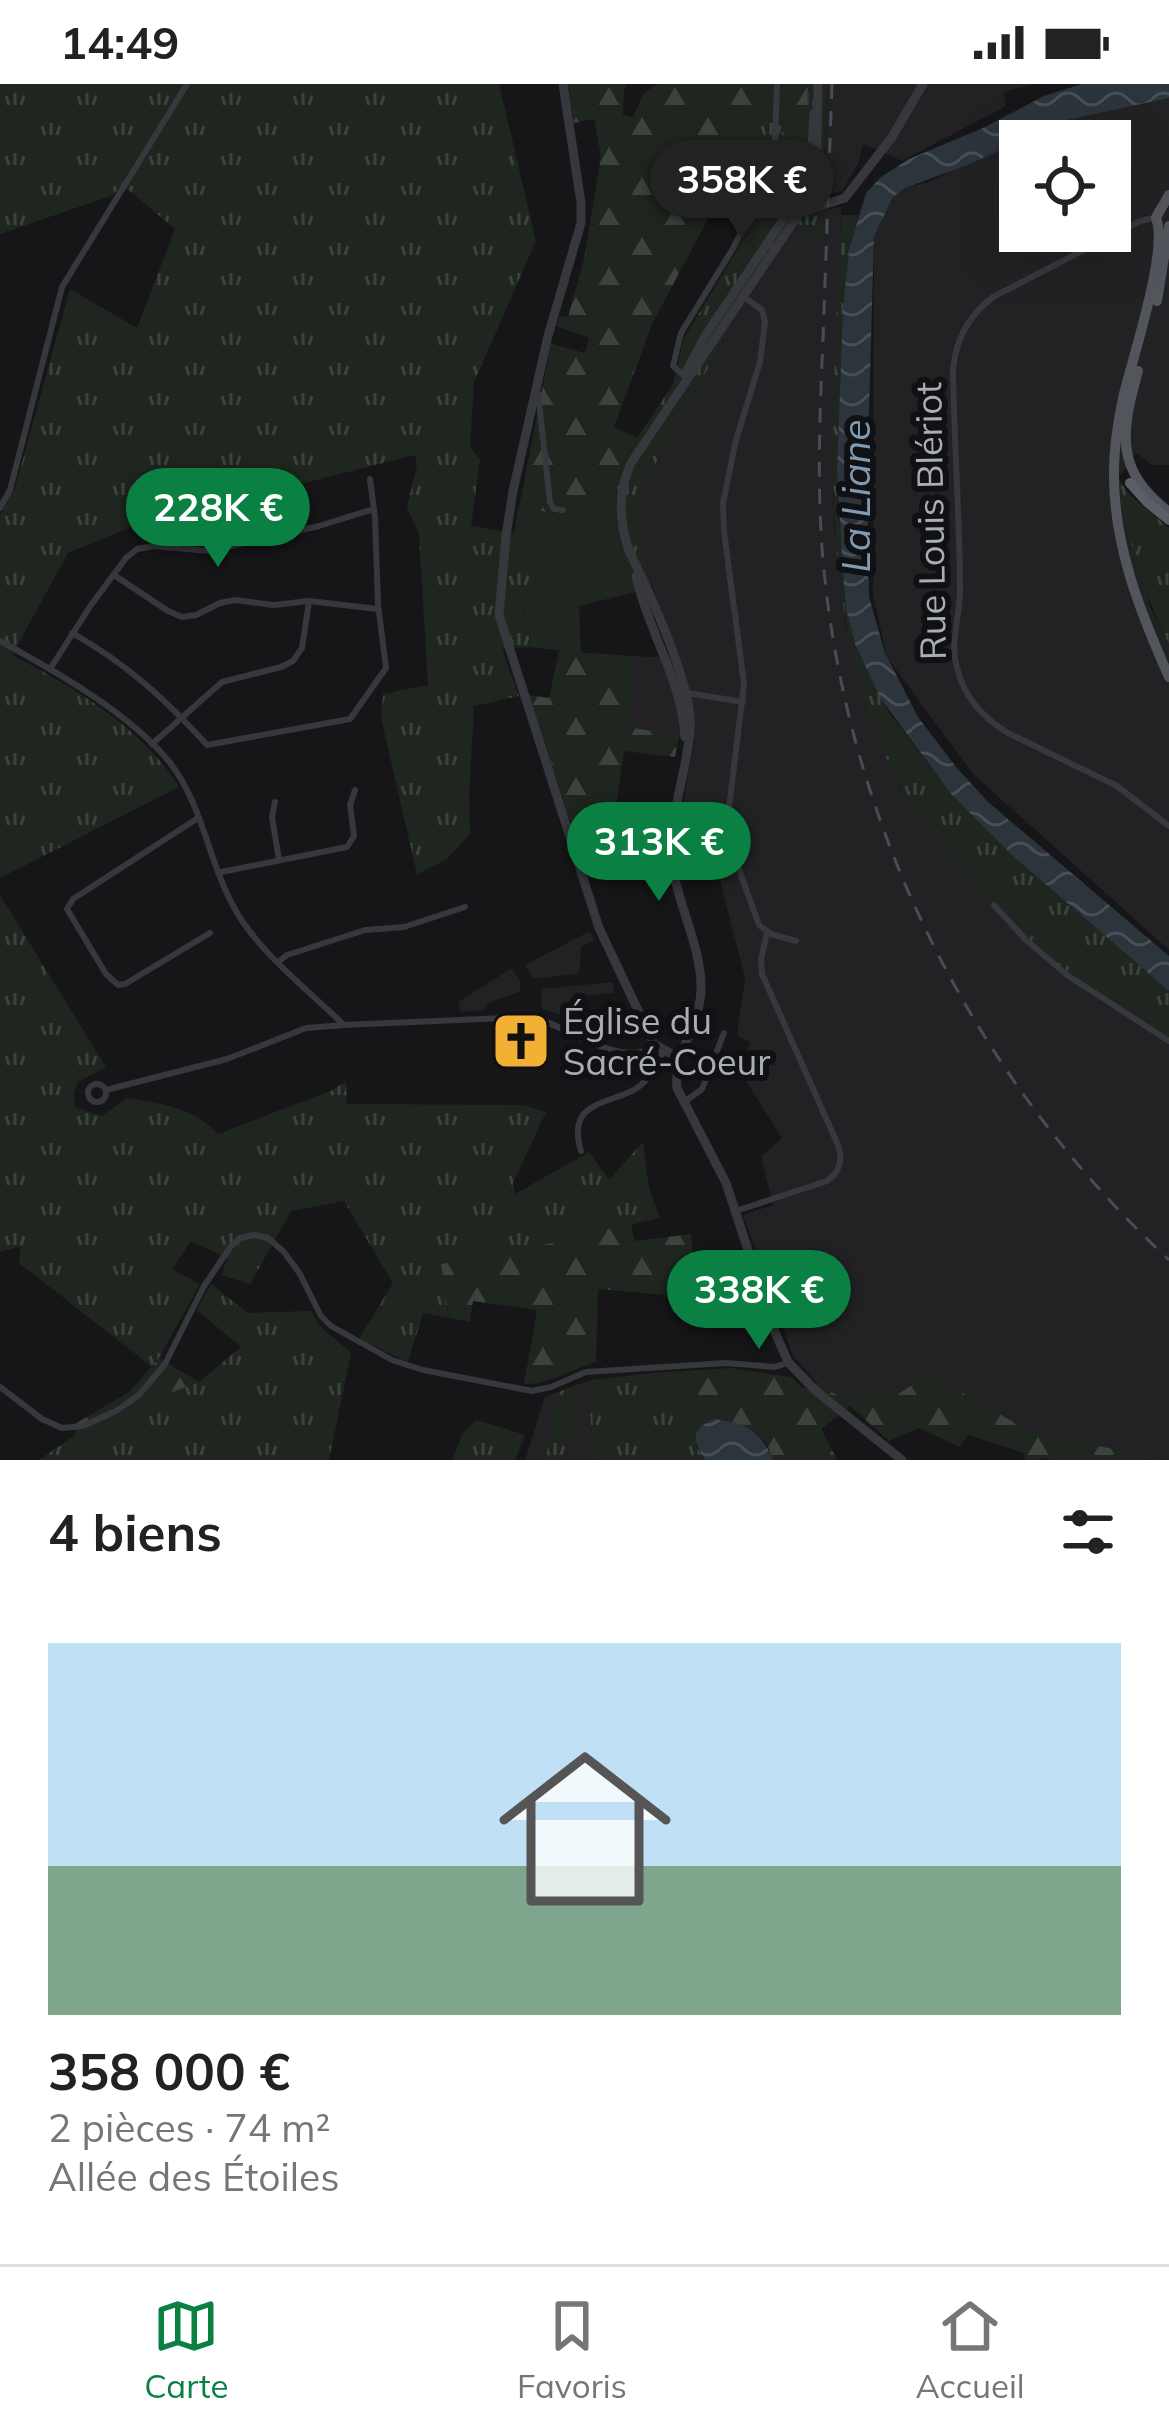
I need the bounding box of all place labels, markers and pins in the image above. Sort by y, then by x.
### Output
pin: 358K € [644,140,840,242]
pin: 228K € [120,468,316,570]
pin: 313K € [561,802,757,904]
place label: Église du Sacré-Coeur [563,998,770,1084]
church icon: Église du Sacré-Coeur [490,1010,552,1072]
pin: 338K € [661,1250,857,1352]

